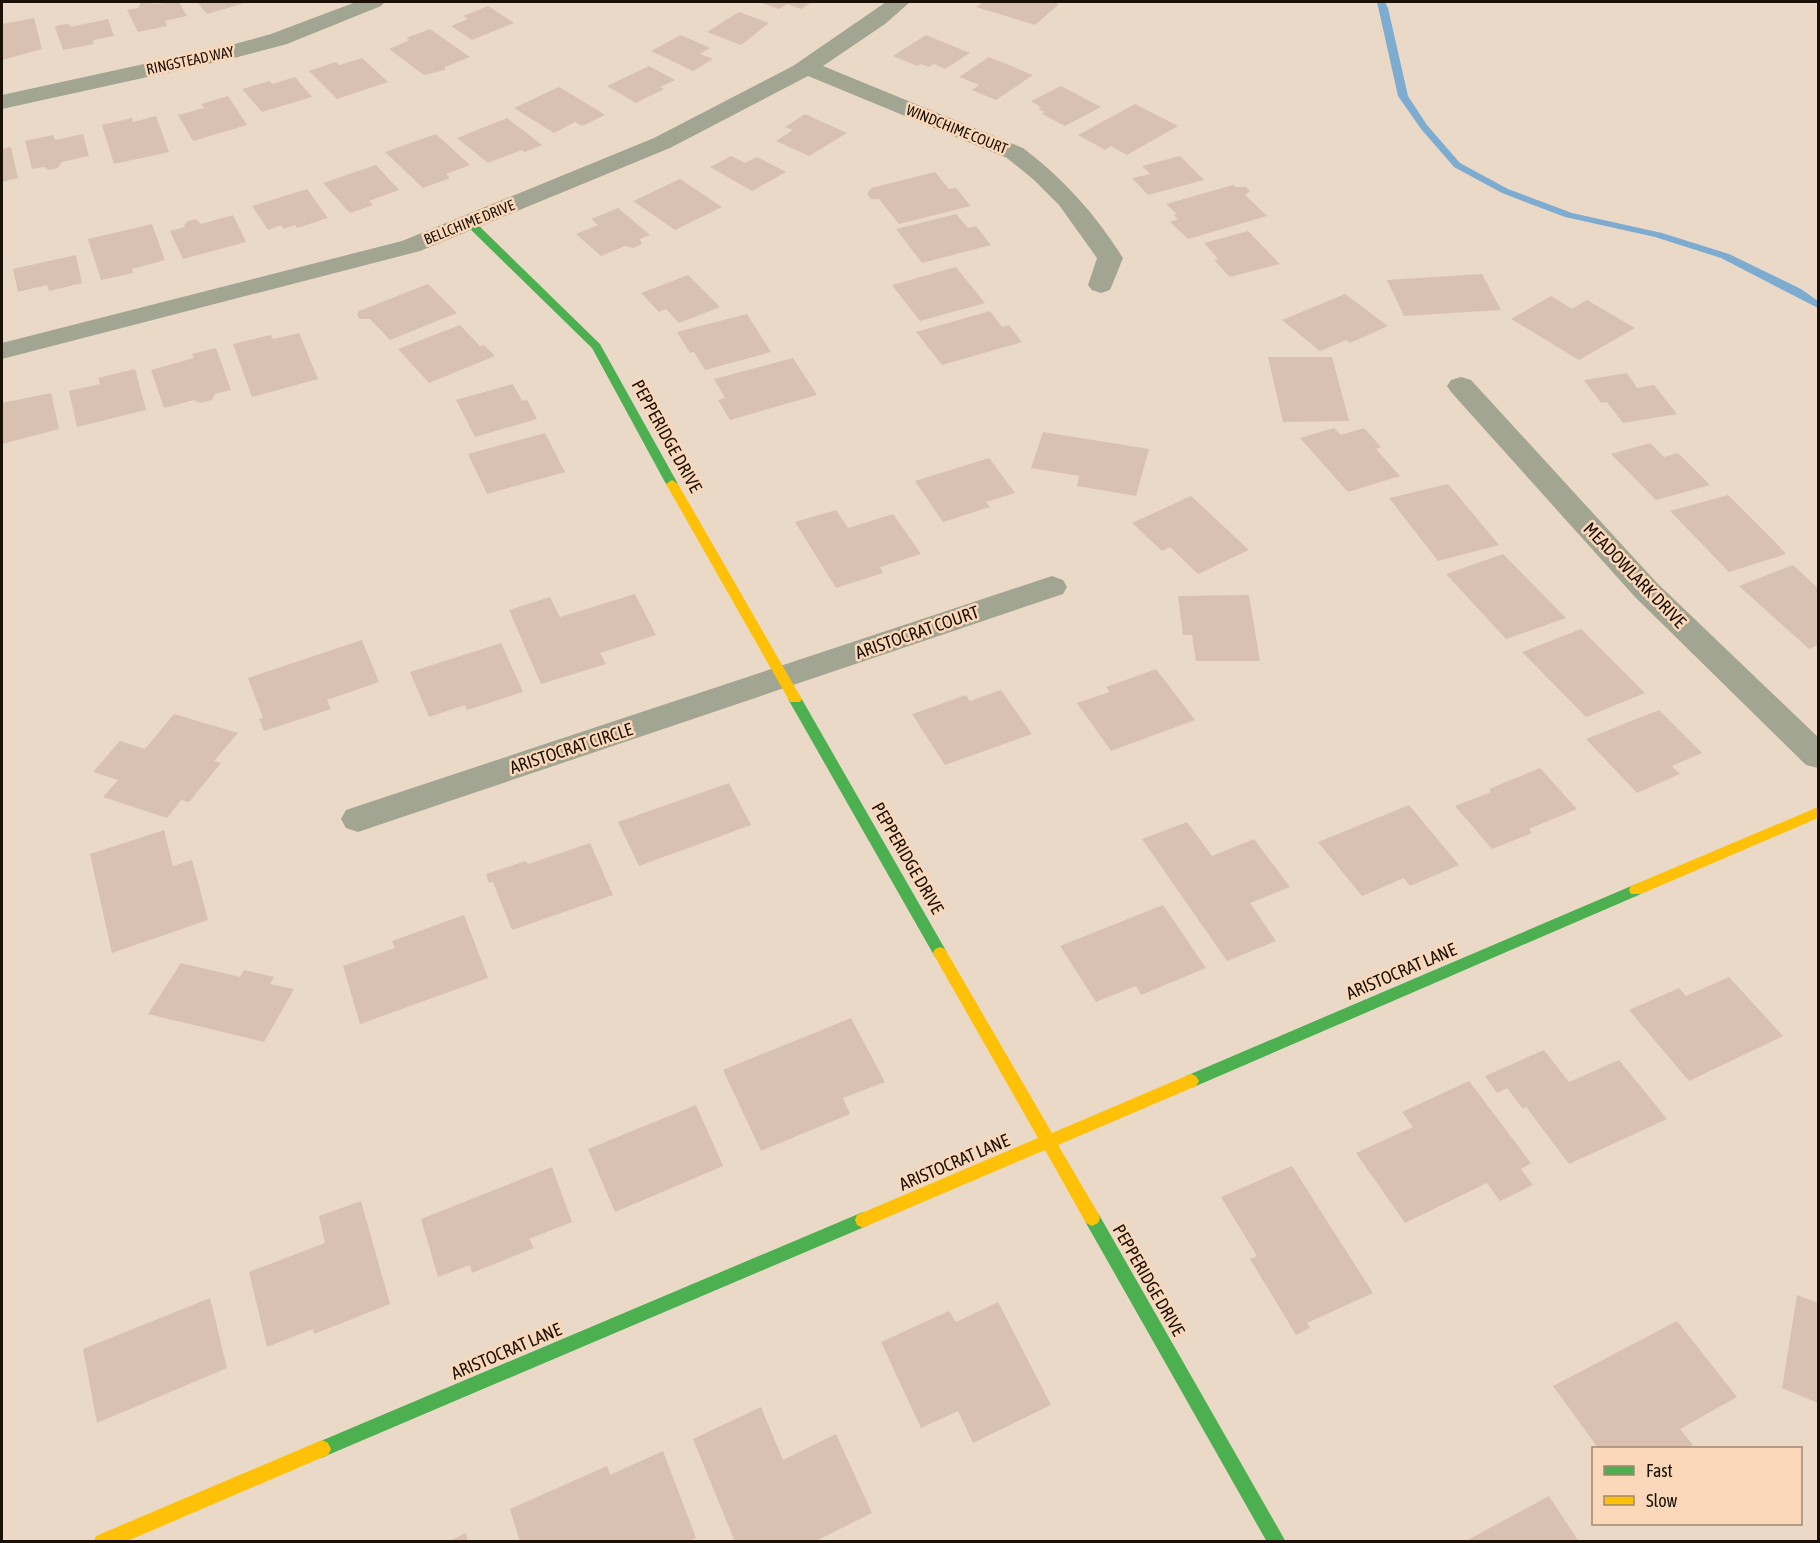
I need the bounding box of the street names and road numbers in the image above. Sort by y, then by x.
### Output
street label: RINGSTEAD WAY [145,42,236,78]
street label: WINDCHIME COURT [904,101,1011,157]
street label: BELLCHIME DRIVE [421,196,517,248]
street label: PEPPERIDGE DRIVE [627,376,707,496]
street label: MEADOWLARK DRIVE [1579,518,1691,632]
street label: ARISTOCRAT COURT [852,601,982,663]
street label: ARISTOCRAT CIRCLE [507,718,635,778]
street label: PEPPERIDGE DRIVE [868,798,949,918]
street label: ARISTOCRAT LANE [1343,938,1460,1004]
street label: ARISTOCRAT LANE [896,1129,1013,1195]
street label: PEPPERIDGE DRIVE [1109,1220,1190,1340]
street label: ARISTOCRAT LANE [448,1318,565,1384]

